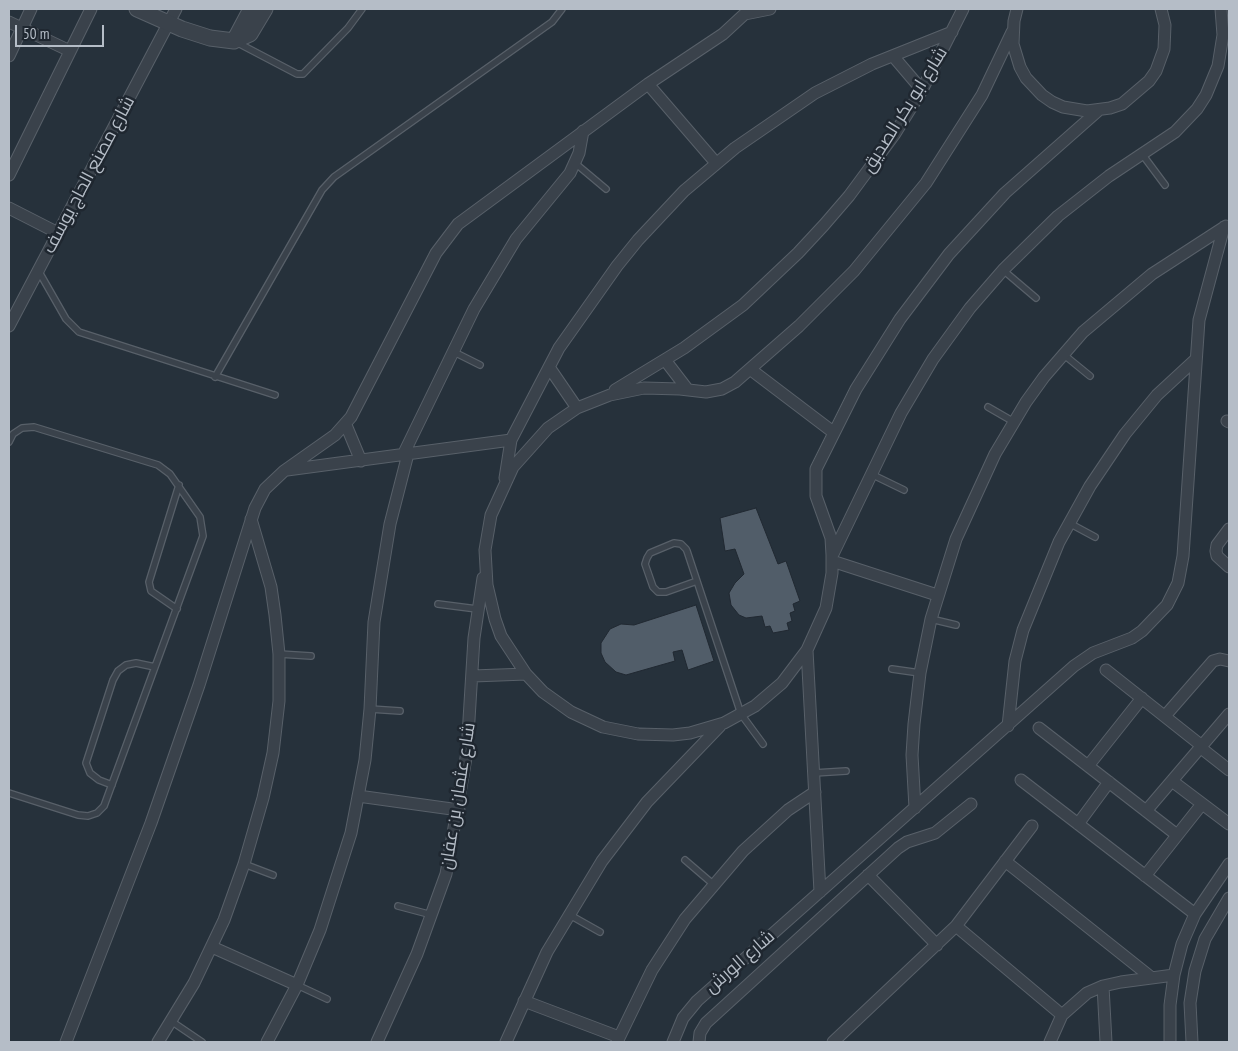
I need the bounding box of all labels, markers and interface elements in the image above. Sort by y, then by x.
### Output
scale bar [18,15,106,47]
text: 50 m [23,24,49,43]
street label: شارع ابو بكر الصديق [858,43,952,177]
street label: شارع مصنع الحاج يوسف [38,93,140,257]
street label: شارع عثمان بن عفان [436,721,480,871]
street label: شارع الورش [701,926,779,998]

